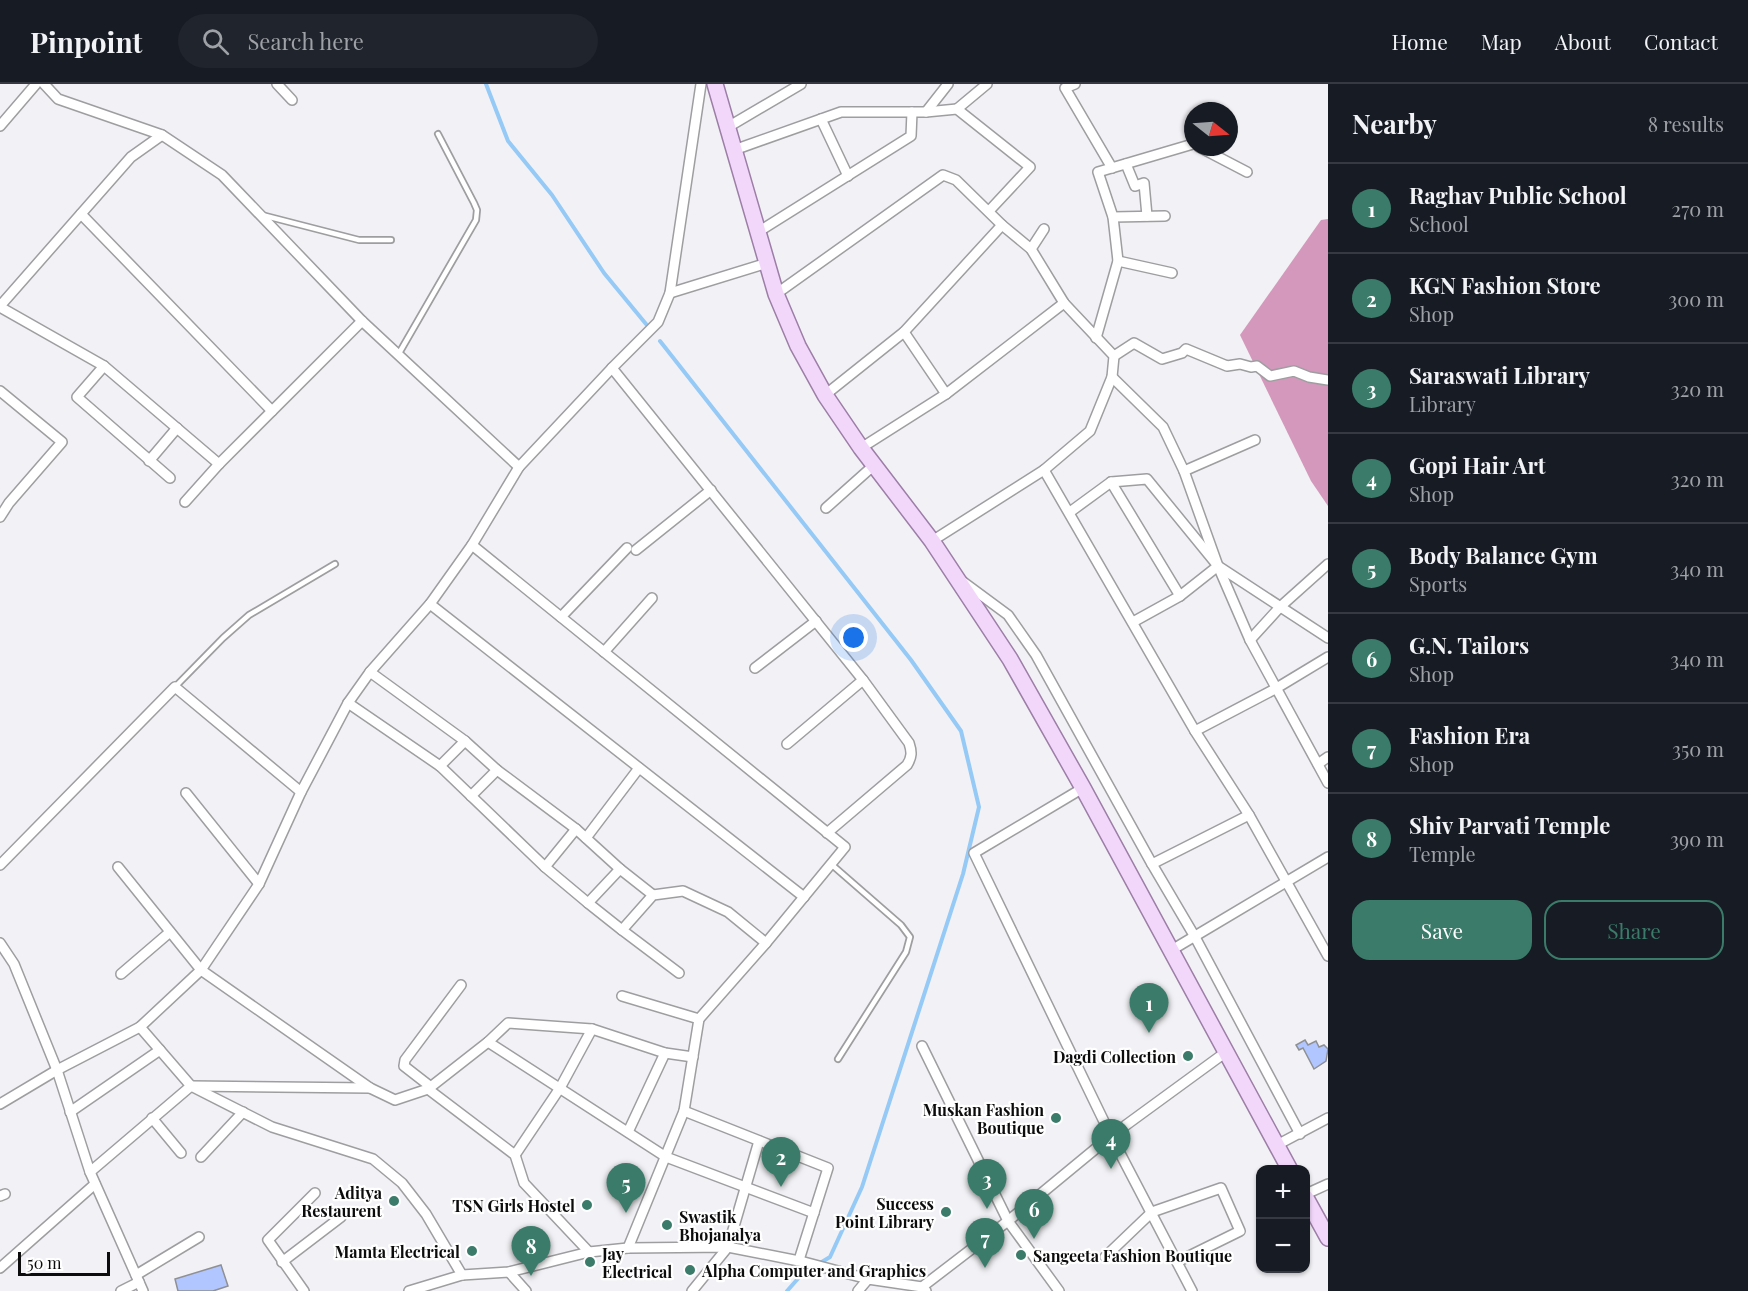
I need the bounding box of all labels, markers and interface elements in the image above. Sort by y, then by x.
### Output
search box [178,14,598,68]
text: Pinpoint [30,23,142,60]
icon: search [199,25,232,58]
text: Search here [247,26,364,56]
text: Home [1392,27,1448,55]
text: Map [1481,27,1522,55]
text: About [1555,27,1611,55]
text: Contact [1644,27,1718,55]
north arrow [1184,102,1238,156]
text: Nearby [1352,106,1437,141]
text: 8 results [1648,110,1724,137]
text: Raghav Public School [1409,180,1627,210]
text: 1 [1368,195,1375,222]
text: 270 m [1672,195,1724,222]
text: School [1409,210,1469,237]
text: KGN Fashion Store [1409,270,1601,300]
text: 2 [1366,285,1377,312]
text: 300 m [1668,285,1724,312]
text: Shop [1409,300,1454,327]
text: Saraswati Library [1409,360,1590,390]
text: 3 [1367,375,1376,402]
text: 320 m [1671,375,1724,402]
text: Library [1409,390,1476,417]
text: Gopi Hair Art [1409,450,1545,480]
text: 4 [1366,465,1377,492]
text: 320 m [1671,465,1724,492]
text: Shop [1409,480,1454,507]
text: Body Balance Gym [1409,540,1598,570]
text: 5 [1367,555,1376,582]
text: 340 m [1670,555,1724,582]
text: Sports [1409,570,1467,597]
your location [839,623,868,652]
text: G.N. Tailors [1409,630,1529,660]
text: 6 [1366,645,1377,672]
text: 340 m [1670,645,1724,672]
text: Shop [1409,660,1454,687]
text: Fashion Era [1409,720,1530,750]
text: 7 [1367,735,1376,762]
text: 350 m [1672,735,1724,762]
text: Shop [1409,750,1454,777]
text: Shiv Parvati Temple [1409,810,1610,840]
text: 8 [1366,825,1377,852]
text: 390 m [1670,825,1724,852]
text: Temple [1409,840,1476,867]
button: Save [1352,900,1532,960]
button: Share [1544,900,1724,960]
pin: 1 [1130,984,1168,1033]
place label: Dagdi Collection [1053,1046,1176,1067]
marker: Dagdi Collection [1181,1049,1195,1063]
place label: Muskan Fashion Boutique [923,1099,1044,1138]
marker: Muskan Fashion Boutique [1049,1111,1063,1125]
pin: 4 [1092,1120,1130,1169]
pin: 2 [762,1138,800,1187]
pin: 3 [968,1160,1006,1209]
pin: 5 [606,1164,646,1213]
map controls [1256,1165,1310,1273]
button: + [1256,1165,1310,1219]
place label: Aditya Restaurent [301,1182,383,1221]
pin: 6 [1014,1190,1054,1239]
place label: Success Point Library [835,1193,935,1232]
marker: Aditya Restaurent [387,1194,401,1208]
place label: TSN Girls Hostel [452,1195,575,1216]
marker: TSN Girls Hostel [580,1198,594,1212]
marker: Success Point Library [939,1205,953,1219]
place label: Swastik Bhojanalya [679,1206,762,1245]
marker: Swastik Bhojanalya [660,1218,674,1232]
pin: 7 [966,1218,1004,1268]
button: − [1256,1219,1310,1273]
pin: 8 [512,1226,550,1276]
place label: Mamta Electrical [335,1241,460,1262]
place label: Jay Electrical [601,1243,672,1282]
marker: Mamta Electrical [465,1244,479,1258]
place label: Sangeeta Fashion Boutique [1033,1245,1232,1266]
marker: Sangeeta Fashion Boutique [1014,1248,1028,1262]
scale bar [18,1249,110,1276]
text: 50 m [27,1252,61,1273]
marker: Jay Electrical [583,1255,597,1269]
place label: Alpha Computer and Graphics [701,1260,926,1281]
marker: Alpha Computer and Graphics [683,1263,697,1277]

